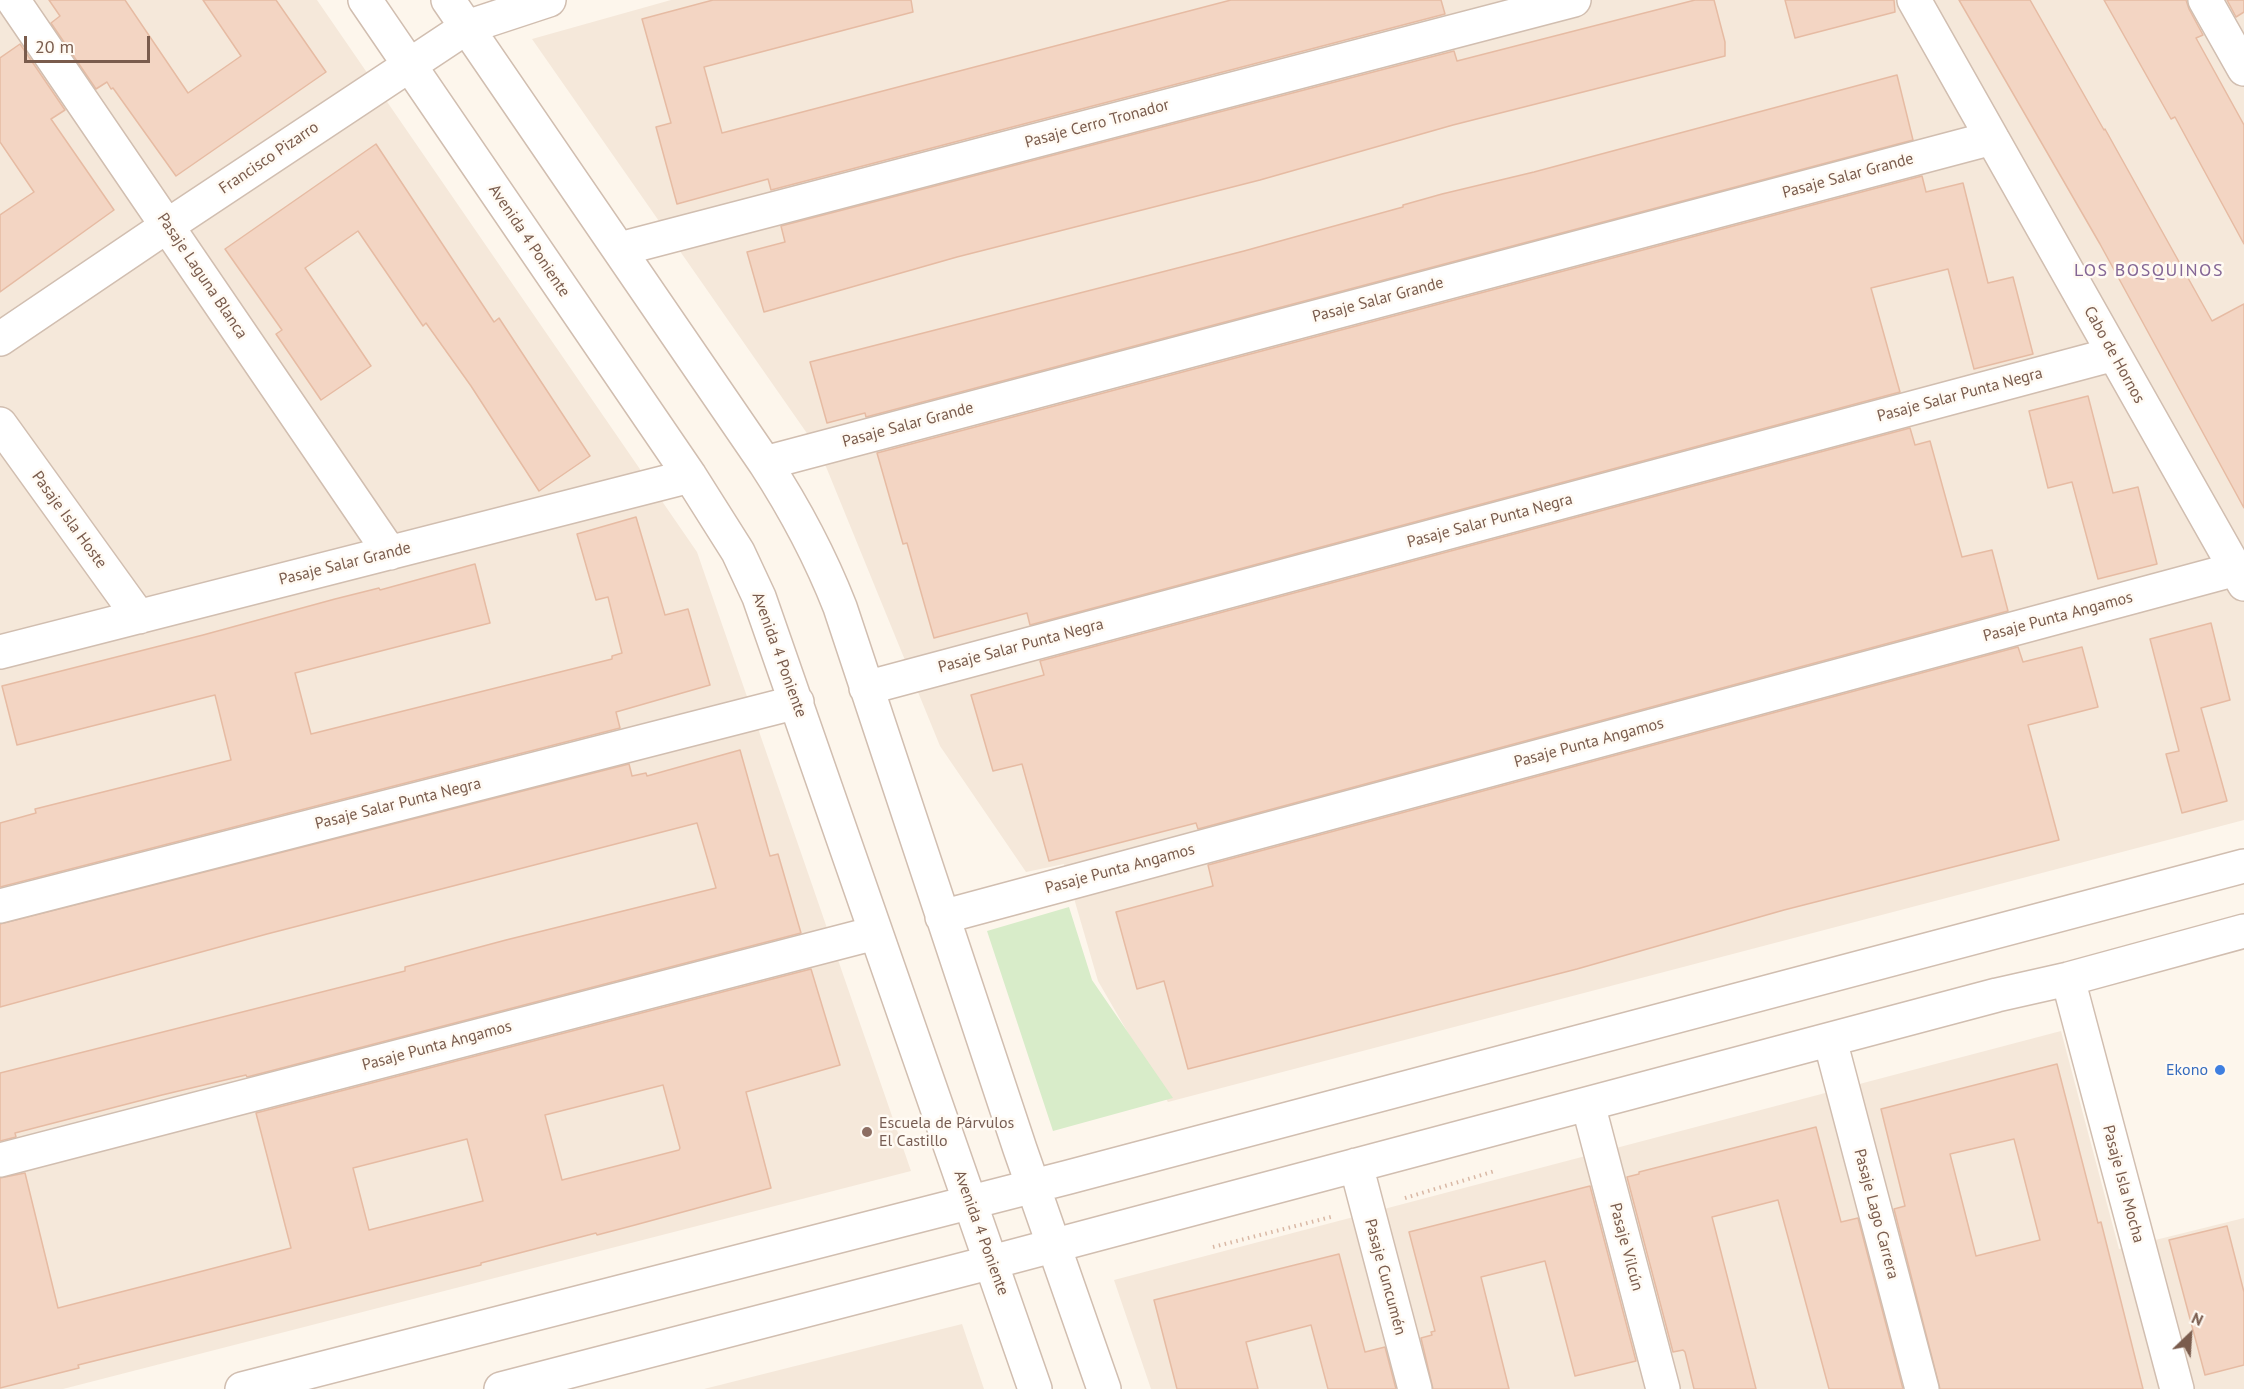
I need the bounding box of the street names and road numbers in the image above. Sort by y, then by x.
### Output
street label: Pasaje Cerro Tronador [1023,95,1171,153]
street label: Francisco Pizarro [216,118,322,198]
street label: Pasaje Salar Grande [1780,149,1916,203]
street label: Avenida 4 Poniente [484,181,574,301]
street label: Pasaje Laguna Blanca [153,209,251,343]
street label: Pasaje Salar Grande [1310,273,1446,327]
street label: Cabo de Hornos [2079,303,2149,407]
street label: Pasaje Salar Punta Negra [1875,364,2045,426]
street label: Pasaje Salar Grande [840,398,976,452]
street label: Pasaje Isla Hoste [27,468,111,572]
street label: Pasaje Salar Punta Negra [1405,490,1575,552]
street label: Pasaje Salar Grande [277,538,413,590]
street label: Pasaje Punta Angamos [1981,588,2135,646]
street label: Avenida 4 Poniente [747,590,811,720]
street label: Pasaje Salar Punta Negra [936,615,1106,677]
street label: Pasaje Punta Angamos [1512,714,1666,772]
street label: Pasaje Salar Punta Negra [313,774,483,834]
street label: Pasaje Punta Angamos [1043,840,1197,898]
street label: Pasaje Punta Angamos [360,1017,514,1075]
street label: Pasaje Isla Mocha [2098,1123,2148,1245]
street label: Pasaje Lago Carrera [1849,1147,1903,1281]
street label: Avenida 4 Poniente [949,1168,1013,1298]
street label: Pasaje Vilcún [1605,1201,1647,1293]
street label: Pasaje Cuncumén [1360,1217,1410,1337]

